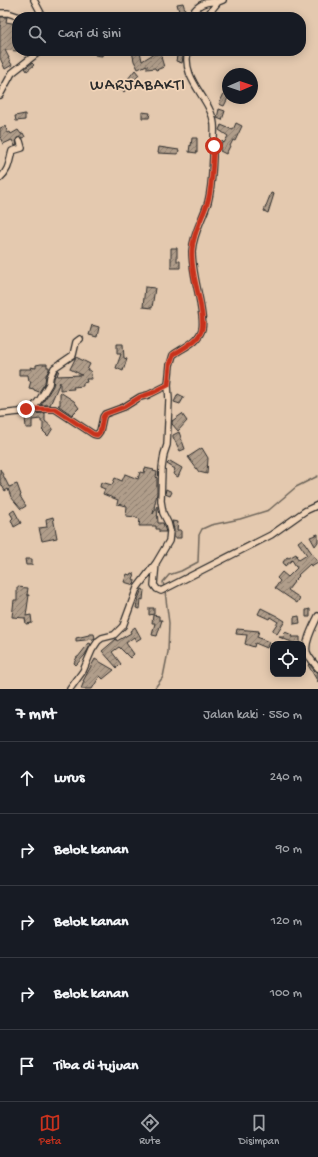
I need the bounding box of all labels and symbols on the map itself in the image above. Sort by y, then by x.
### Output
north arrow [222,68,258,104]
district label: WARJABAKTI [90,77,186,96]
route start [205,137,223,155]
route end [17,400,35,418]

